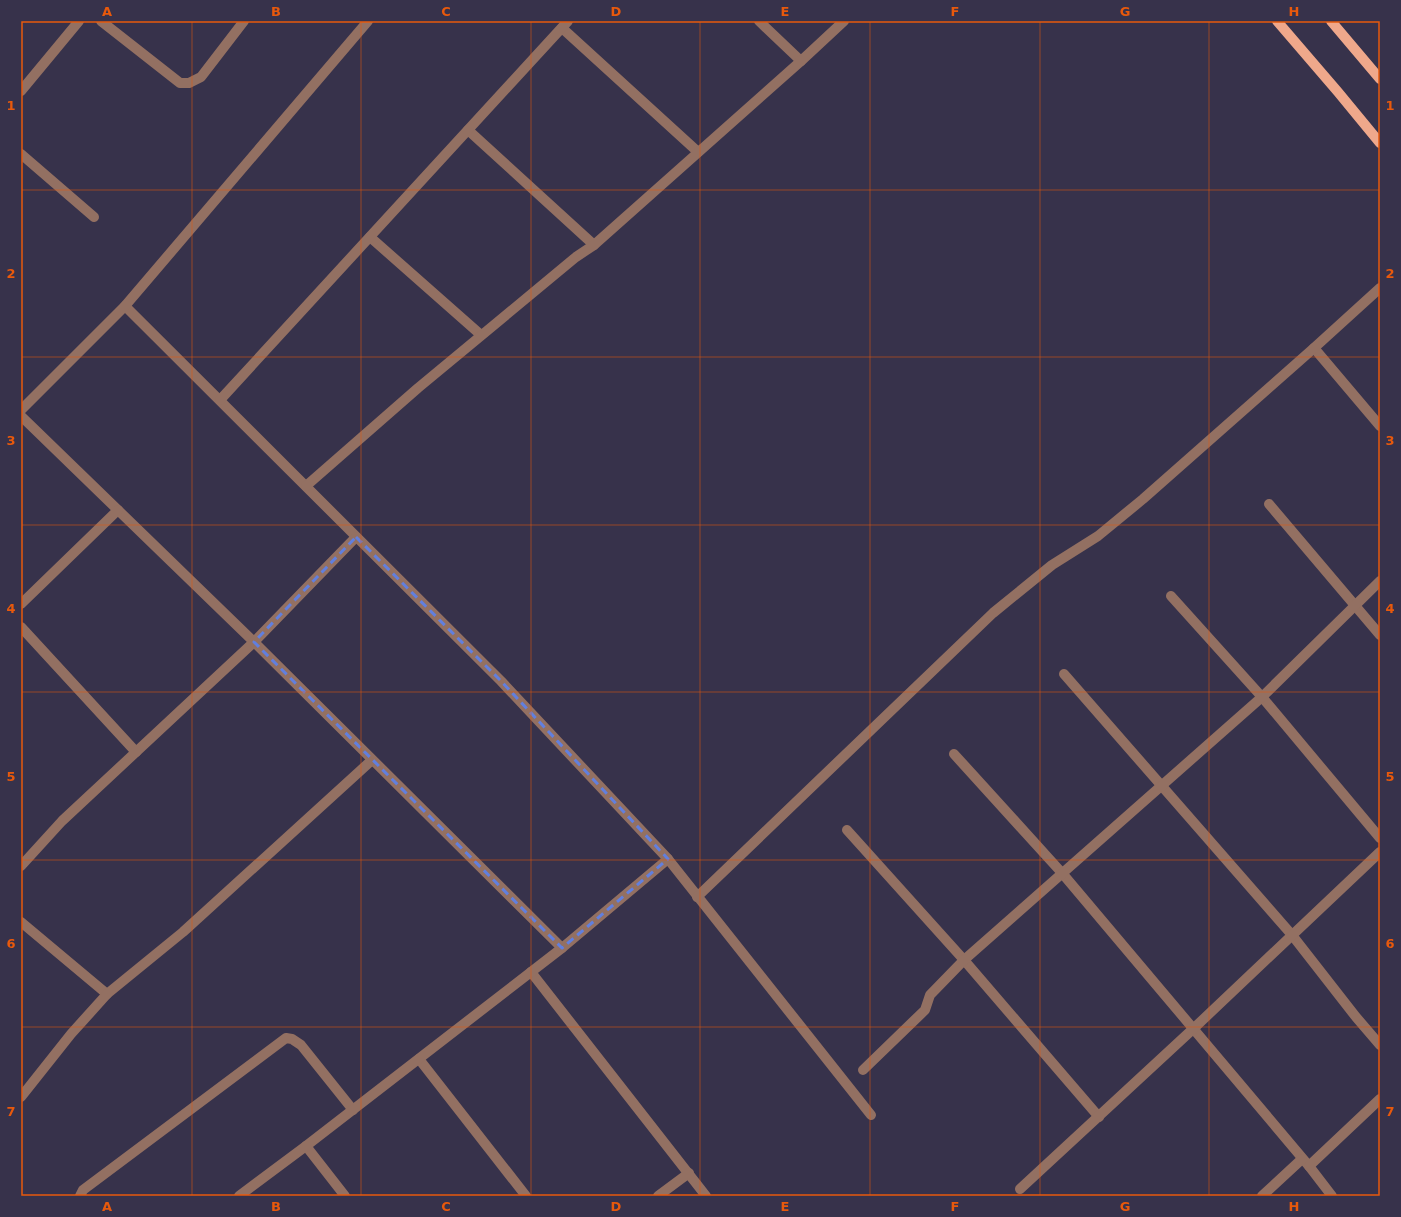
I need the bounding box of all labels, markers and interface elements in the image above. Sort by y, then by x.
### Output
text: A [102,4,112,19]
text: B [271,4,281,19]
text: C [441,4,451,19]
text: D [611,4,622,19]
text: E [781,4,789,19]
text: F [951,4,959,19]
text: G [1120,4,1130,19]
text: H [1289,4,1299,19]
text: 1 [6,98,16,113]
text: 1 [1385,98,1395,113]
text: 2 [6,266,16,281]
text: 2 [1385,266,1395,281]
text: 3 [6,433,16,448]
text: 3 [1385,433,1395,448]
text: 4 [6,601,16,616]
text: 4 [1385,601,1395,616]
text: 5 [6,769,16,784]
text: 5 [1385,769,1395,784]
text: 6 [6,936,16,951]
text: 6 [1385,936,1395,951]
text: 7 [6,1104,16,1119]
text: 7 [1385,1104,1395,1119]
text: A [102,1199,112,1214]
text: B [271,1199,281,1214]
text: C [441,1199,451,1214]
text: D [611,1199,622,1214]
text: E [781,1199,789,1214]
text: F [951,1199,959,1214]
text: G [1120,1199,1130,1214]
text: H [1289,1199,1299,1214]

